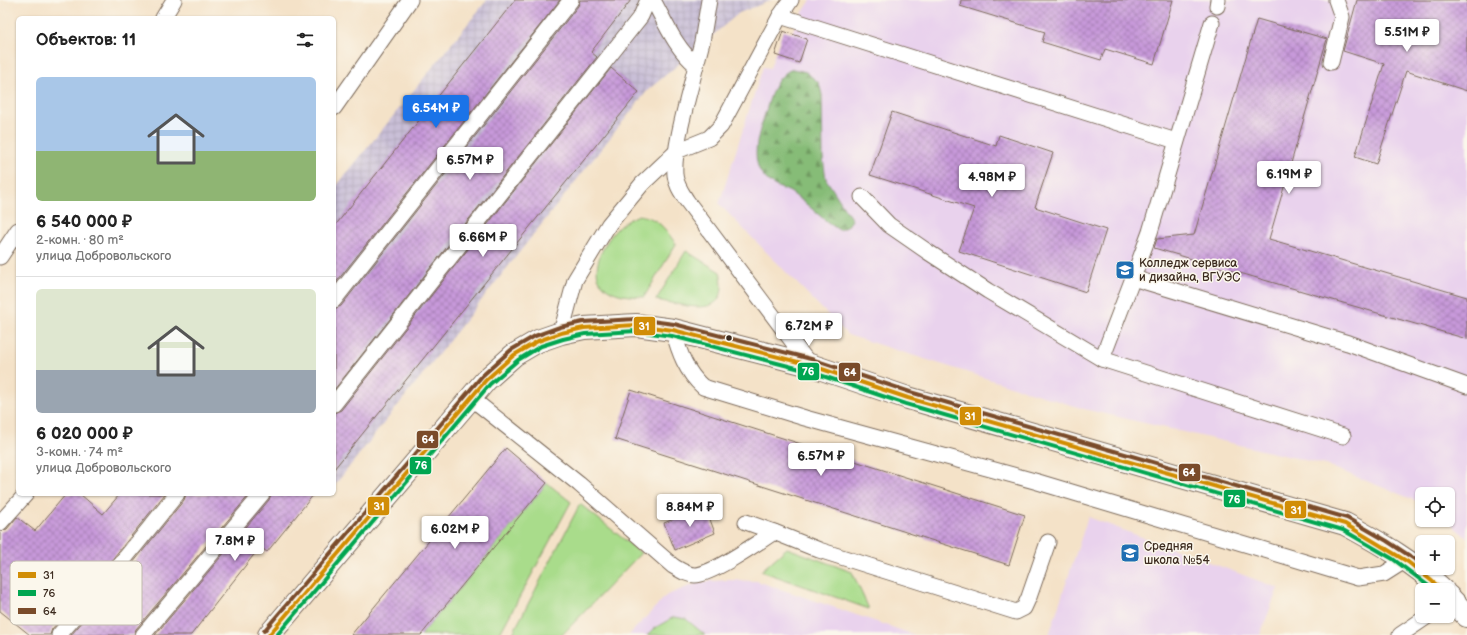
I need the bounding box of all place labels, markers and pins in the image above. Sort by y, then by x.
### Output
pin: 5.51M ₽ [1370,19,1444,53]
pin: 6.54M ₽ [399,95,473,129]
pin: 6.57M ₽ [433,147,507,181]
pin: 6.19M ₽ [1252,161,1326,195]
pin: 4.98M ₽ [955,164,1029,198]
pin: 6.66M ₽ [446,224,520,258]
place label: Колледж сервиса и дизайна, ВГУЭС [1139,256,1240,285]
school or university icon: Колледж сервиса и дизайна, ВГУЭС [1114,259,1136,281]
pin: 6.72M ₽ [772,313,846,347]
unlabelled marker [724,333,734,343]
pin: 6.57M ₽ [784,443,858,477]
pin: 8.84M ₽ [653,494,727,528]
pin: 6.02M ₽ [418,516,492,550]
pin: 7.8M ₽ [202,528,268,562]
place label: Средняя школа №54 [1144,539,1210,568]
school or university icon: Средняя школа №54 [1119,542,1141,564]

